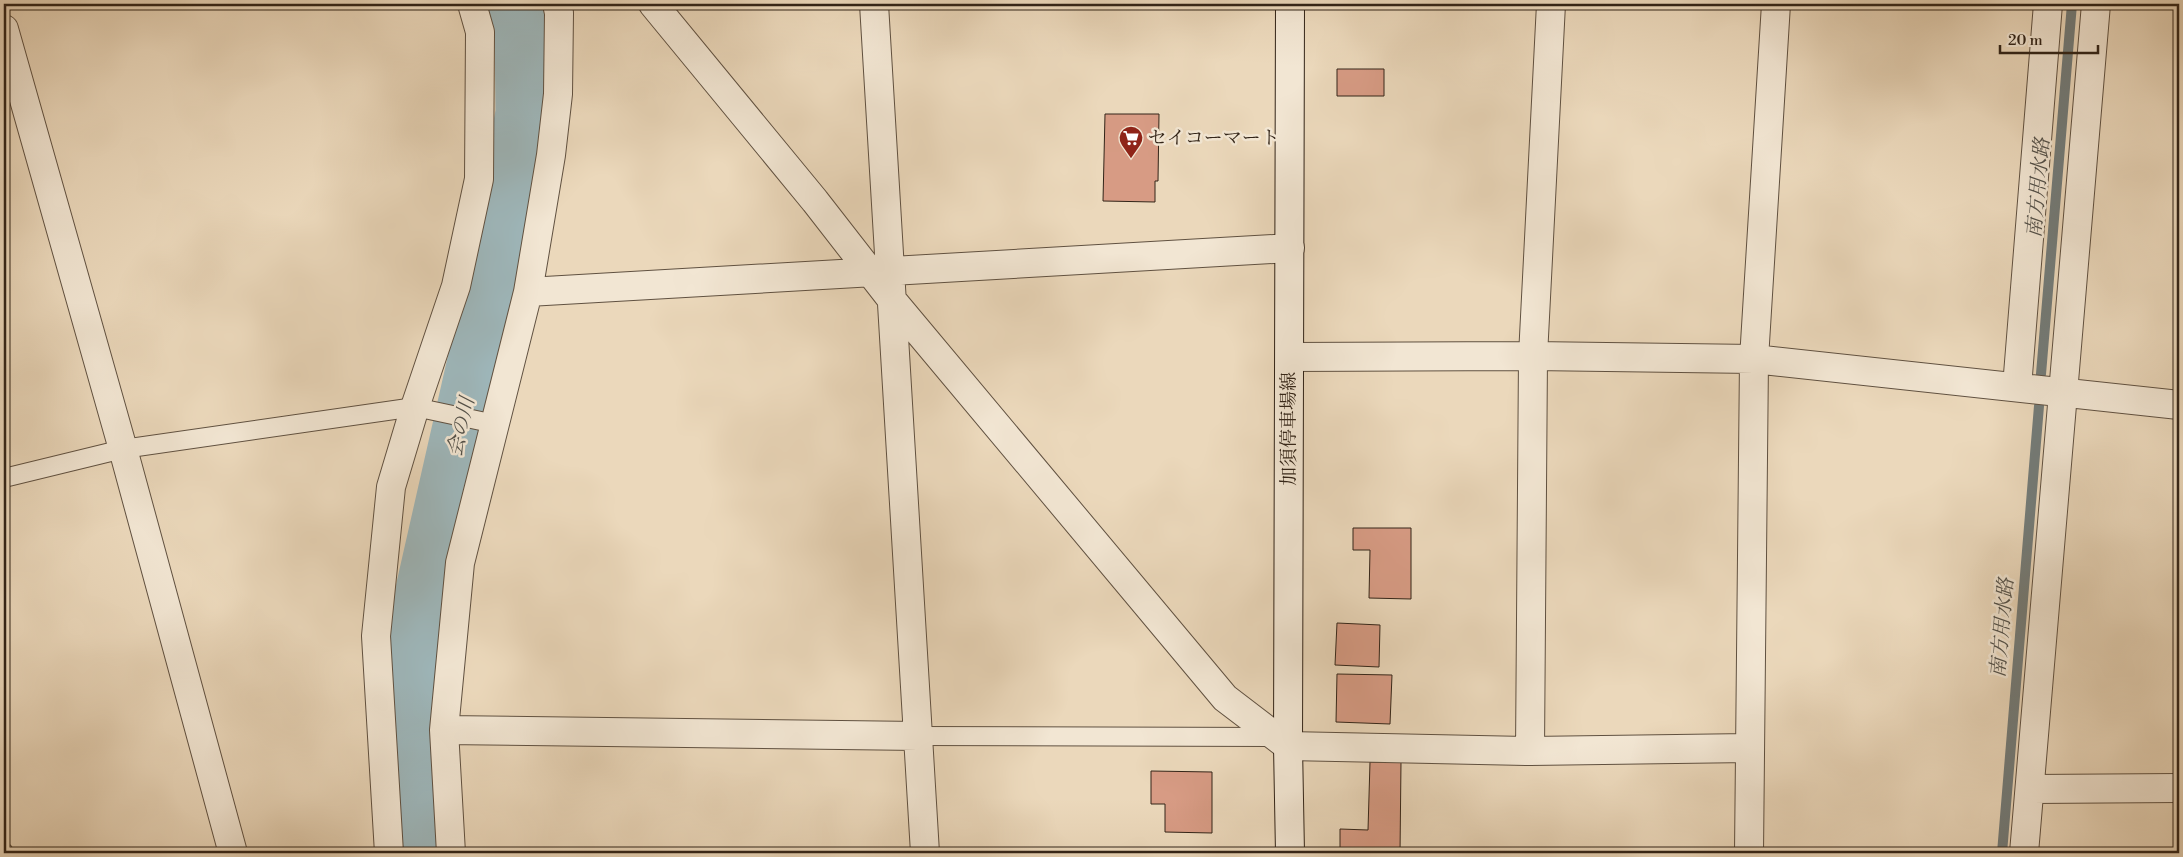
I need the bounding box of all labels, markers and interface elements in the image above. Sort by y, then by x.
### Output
scale bar [2000,22,2098,54]
text: 20 m [2008,31,2043,50]
supermarket icon: セイコーマート [1118,125,1144,159]
place label: セイコーマート [1148,126,1280,150]
water label: 南方用水路 [2022,135,2056,239]
street label: 加須停車場線 [1277,372,1301,486]
water label: 会の川 [443,393,481,459]
water label: 南方用水路 [1986,575,2020,679]

